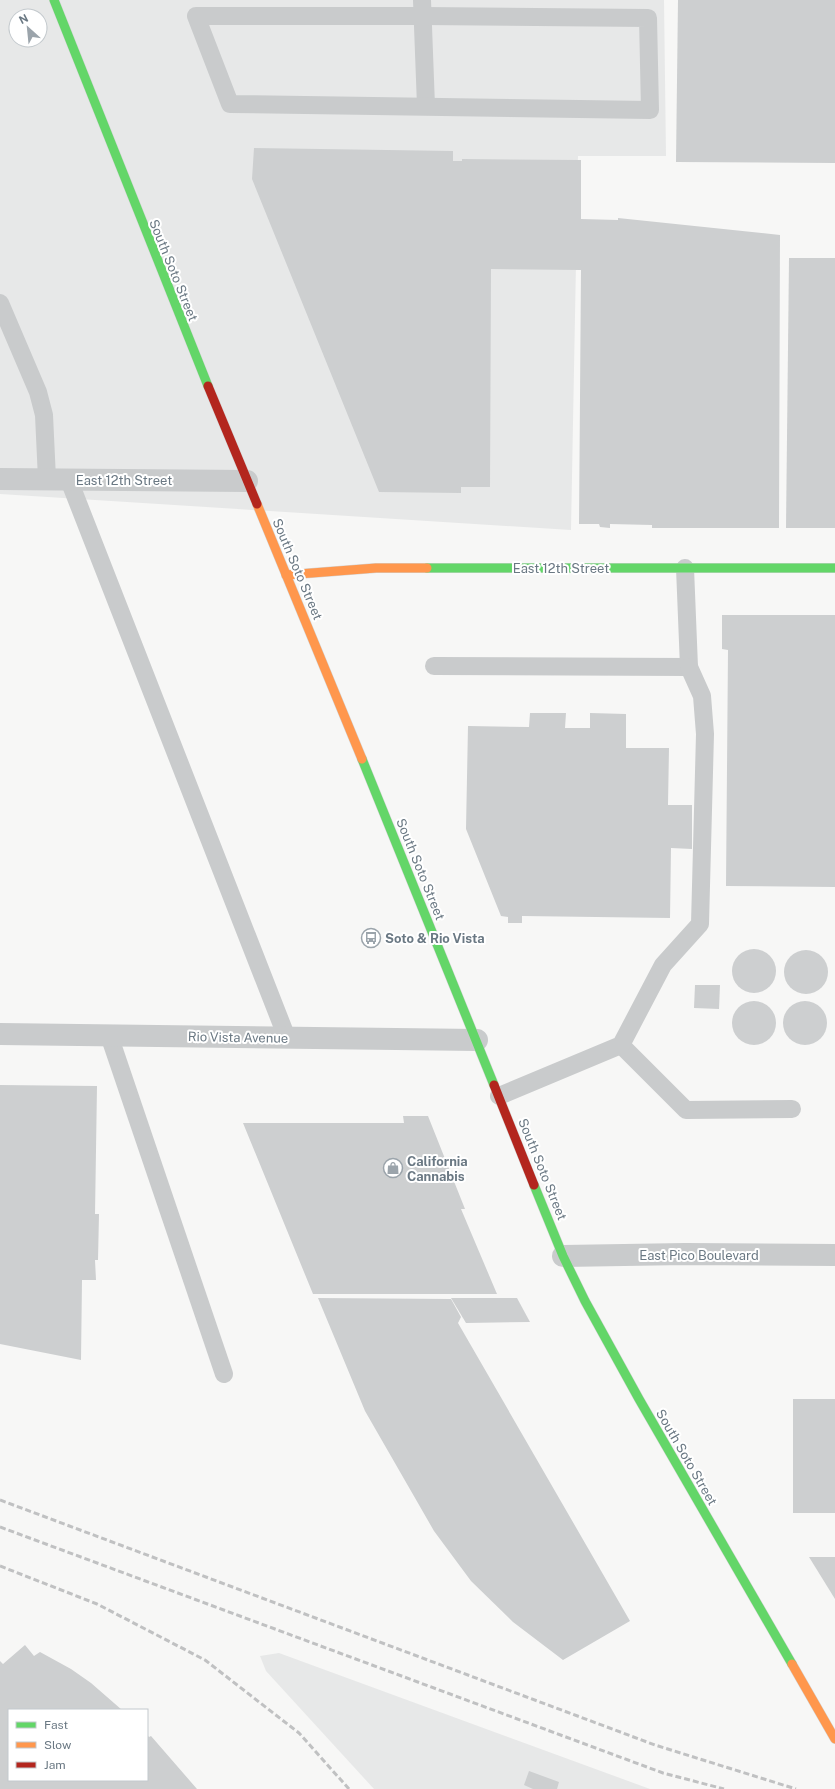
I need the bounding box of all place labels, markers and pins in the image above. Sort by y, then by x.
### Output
bus stop icon: Soto & Rio Vista [360,927,382,949]
place label: Soto & Rio Vista [385,931,485,946]
place label: California Cannabis [407,1154,468,1184]
shop icon: California Cannabis [382,1157,404,1179]

